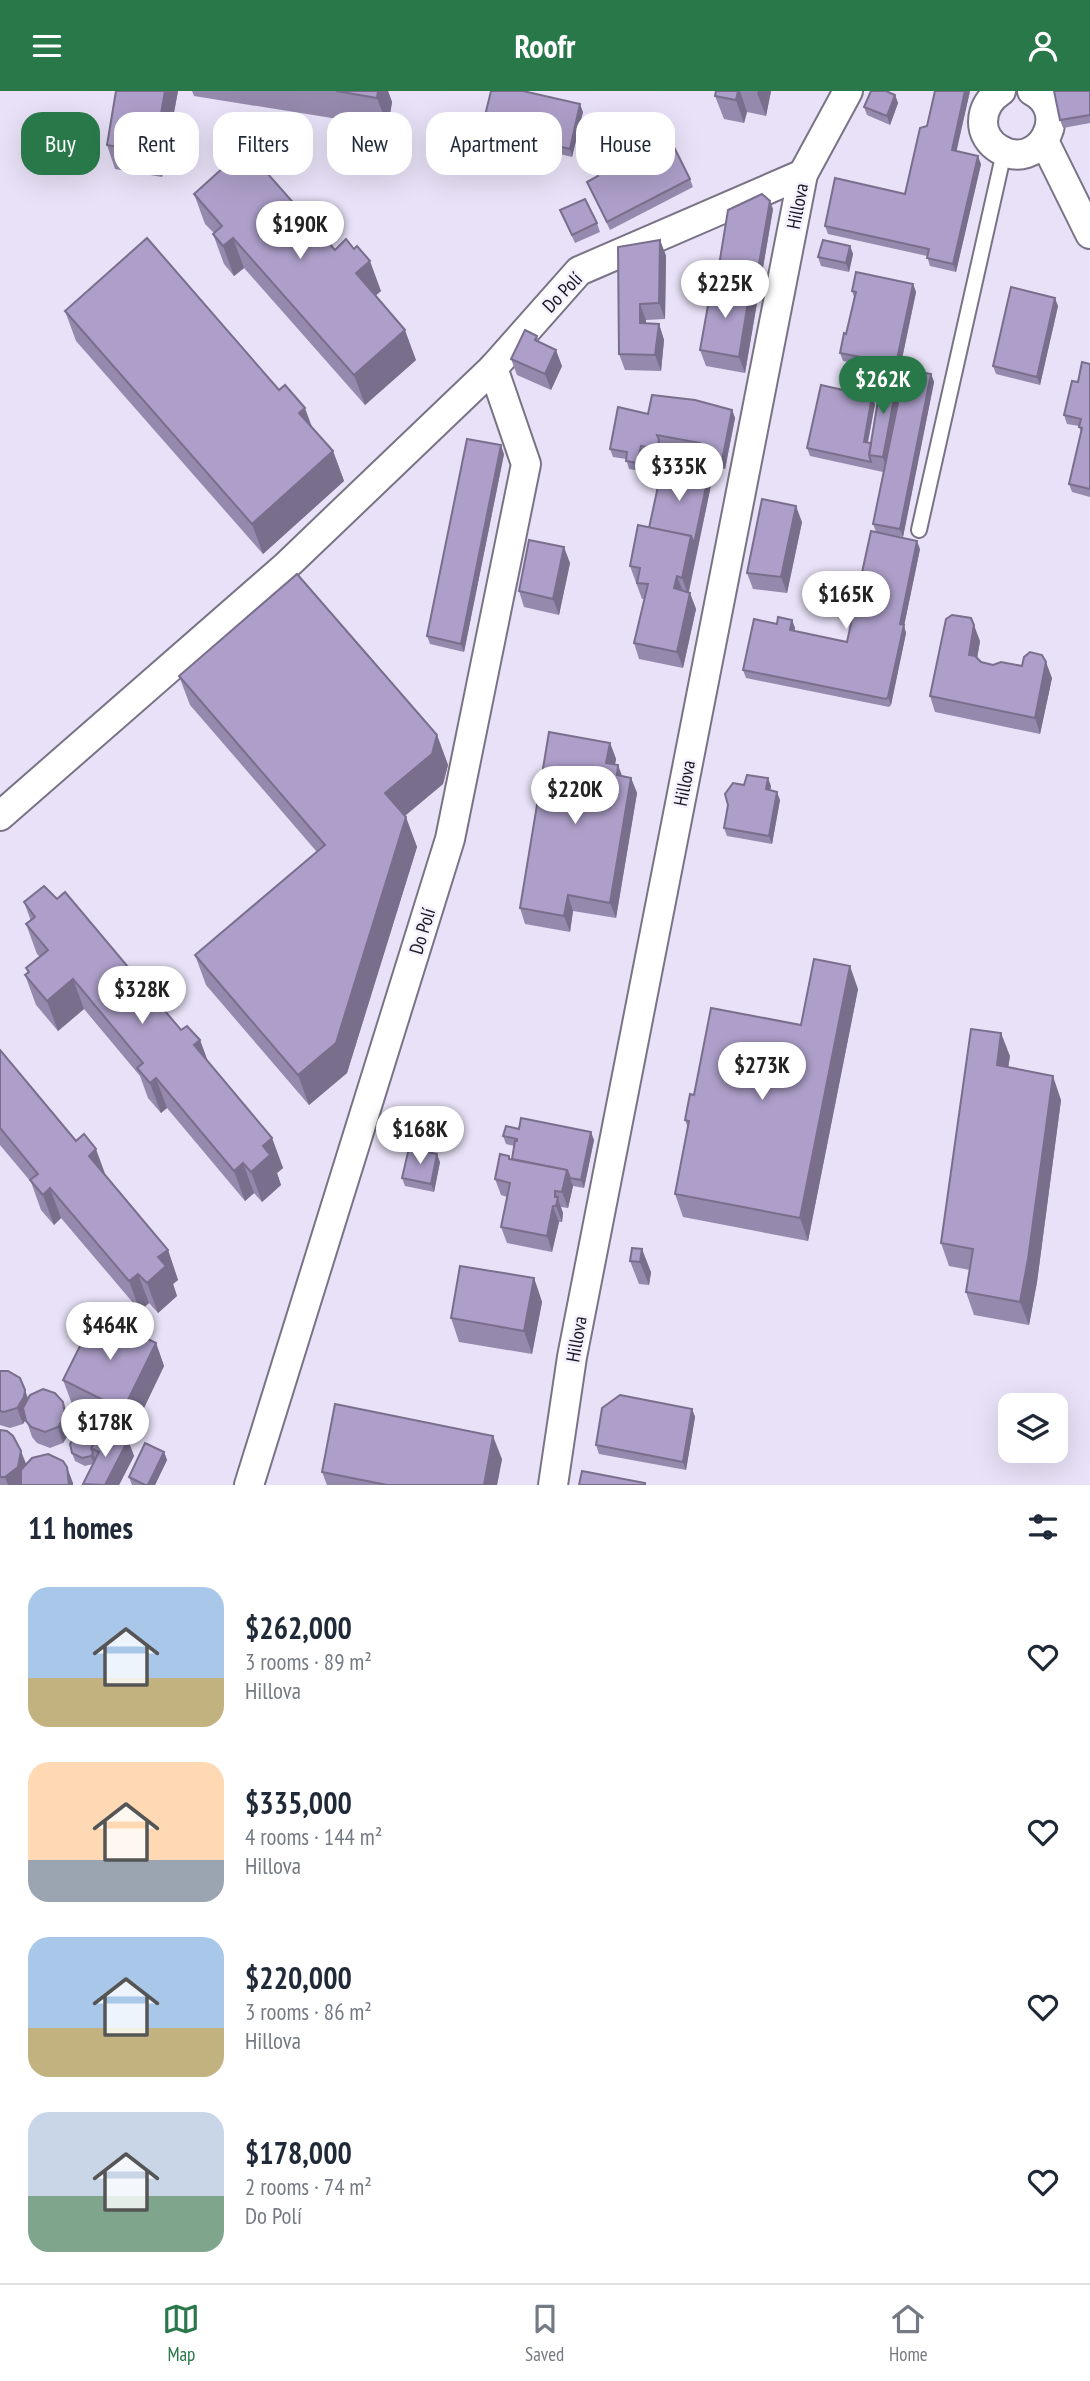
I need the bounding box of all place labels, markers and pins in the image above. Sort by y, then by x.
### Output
pin: $190K [251,201,349,261]
pin: $225K [676,261,774,320]
pin: $262K [834,357,932,416]
pin: $335K [630,443,728,503]
pin: $165K [797,571,895,631]
pin: $220K [526,767,624,826]
pin: $328K [93,967,191,1026]
pin: $273K [713,1042,811,1102]
pin: $168K [371,1107,469,1166]
pin: $464K [61,1303,159,1362]
pin: $178K [56,1399,154,1459]

